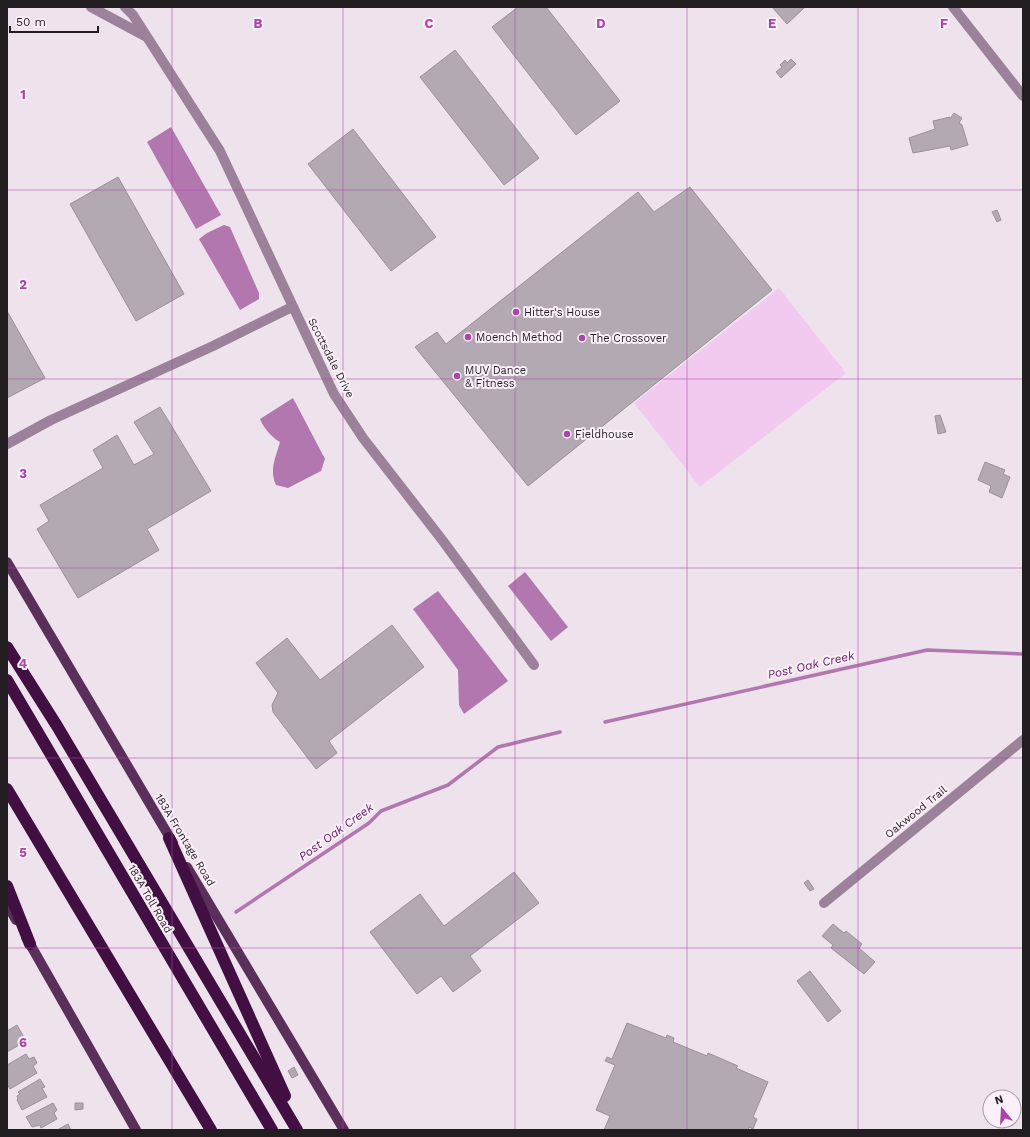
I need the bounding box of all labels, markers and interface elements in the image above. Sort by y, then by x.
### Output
scale bar [10,8,98,34]
text: 50 m [16,15,46,29]
text: B [254,16,263,31]
text: C [425,16,434,31]
text: D [596,16,606,31]
text: E [768,16,776,31]
text: F [940,16,948,31]
text: 1 [20,87,26,102]
text: 2 [19,277,27,292]
place label: Hitter's House [524,306,600,319]
marker: Hitter's House [511,307,521,317]
street label: Scottsdale Drive [305,316,357,400]
place label: Moench Method [476,331,562,344]
marker: Moench Method [463,332,473,342]
place label: The Crossover [590,332,667,345]
marker: The Crossover [577,333,587,343]
place label: MUV Dance & Fitness [465,364,526,390]
marker: MUV Dance & Fitness [452,371,462,381]
place label: Fieldhouse [575,428,634,441]
marker: Fieldhouse [562,429,572,439]
text: 3 [19,466,27,481]
water label: Post Oak Creek [766,648,856,682]
text: 4 [19,656,28,671]
street label: Oakwood Trail [882,783,950,841]
street label: 183A Frontage Road [152,791,218,889]
water label: Post Oak Creek [296,800,376,864]
text: 5 [19,845,27,860]
street label: 183A Toll Road [125,863,175,935]
text: 6 [19,1035,27,1050]
north arrow [982,1089,1022,1129]
text: N [993,1093,1005,1107]

